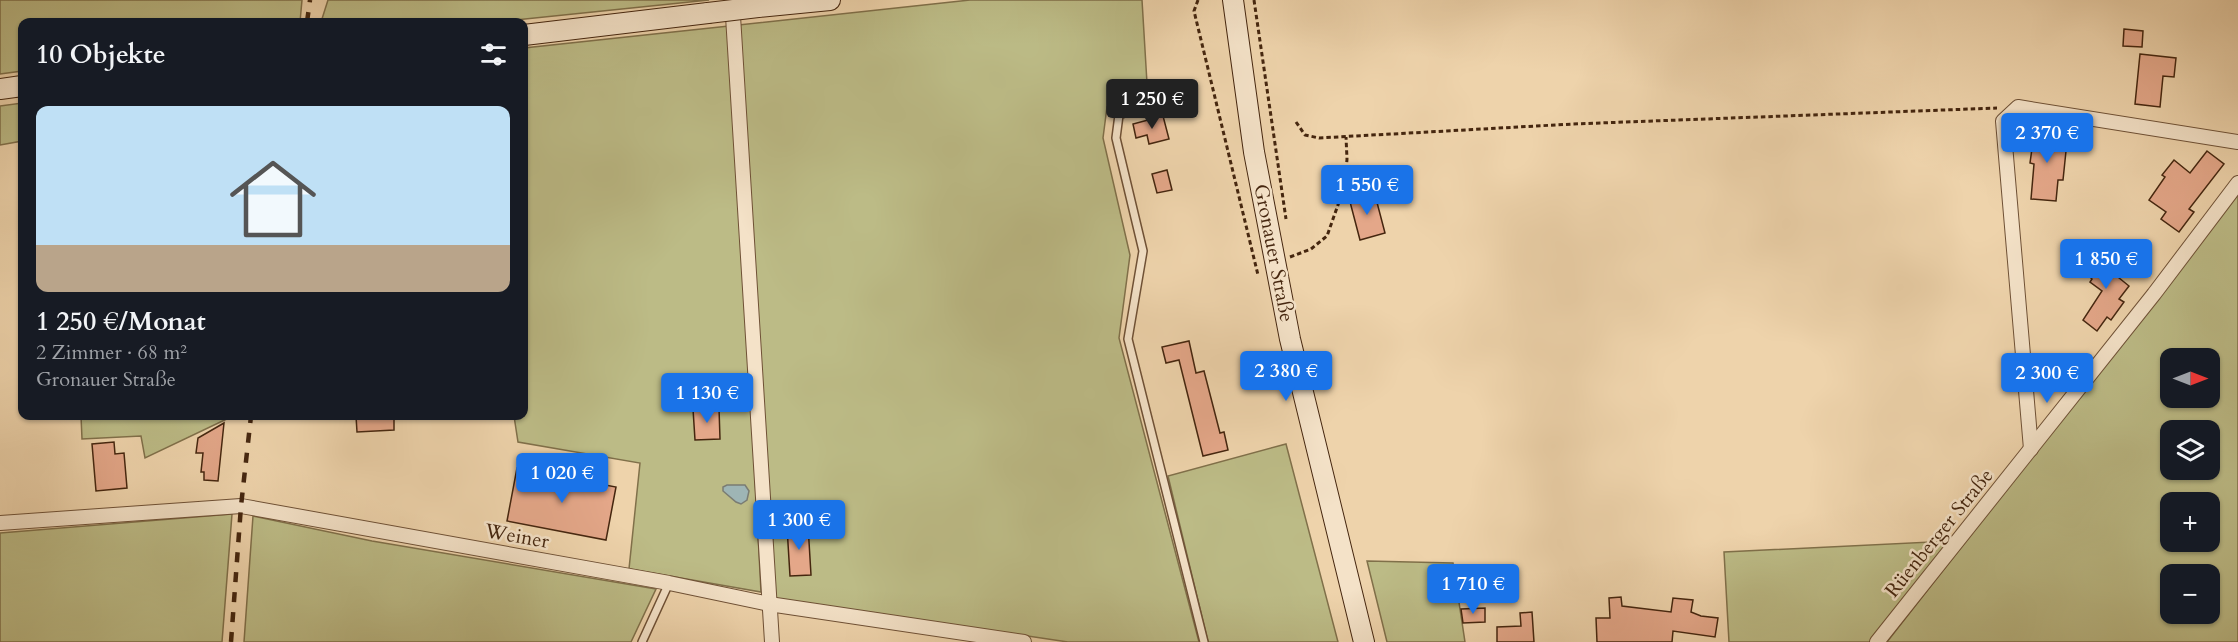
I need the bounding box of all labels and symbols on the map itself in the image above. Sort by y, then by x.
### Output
pin: 1 250 € [1097,79,1207,130]
pin: 2 370 € [1992,113,2102,164]
pin: 1 550 € [1312,165,1422,216]
street label: Gronauer Straße [1247,182,1301,324]
pin: 1 850 € [2051,239,2161,290]
north arrow [2160,348,2220,408]
pin: 2 380 € [1231,351,1341,402]
pin: 2 300 € [1992,353,2102,404]
pin: 1 130 € [652,373,762,424]
pin: 1 020 € [507,453,617,504]
street label: Rüenberger Straße [1879,463,1999,603]
pin: 1 300 € [744,500,854,551]
street label: Weiner [482,517,552,555]
pin: 1 710 € [1418,564,1528,615]

